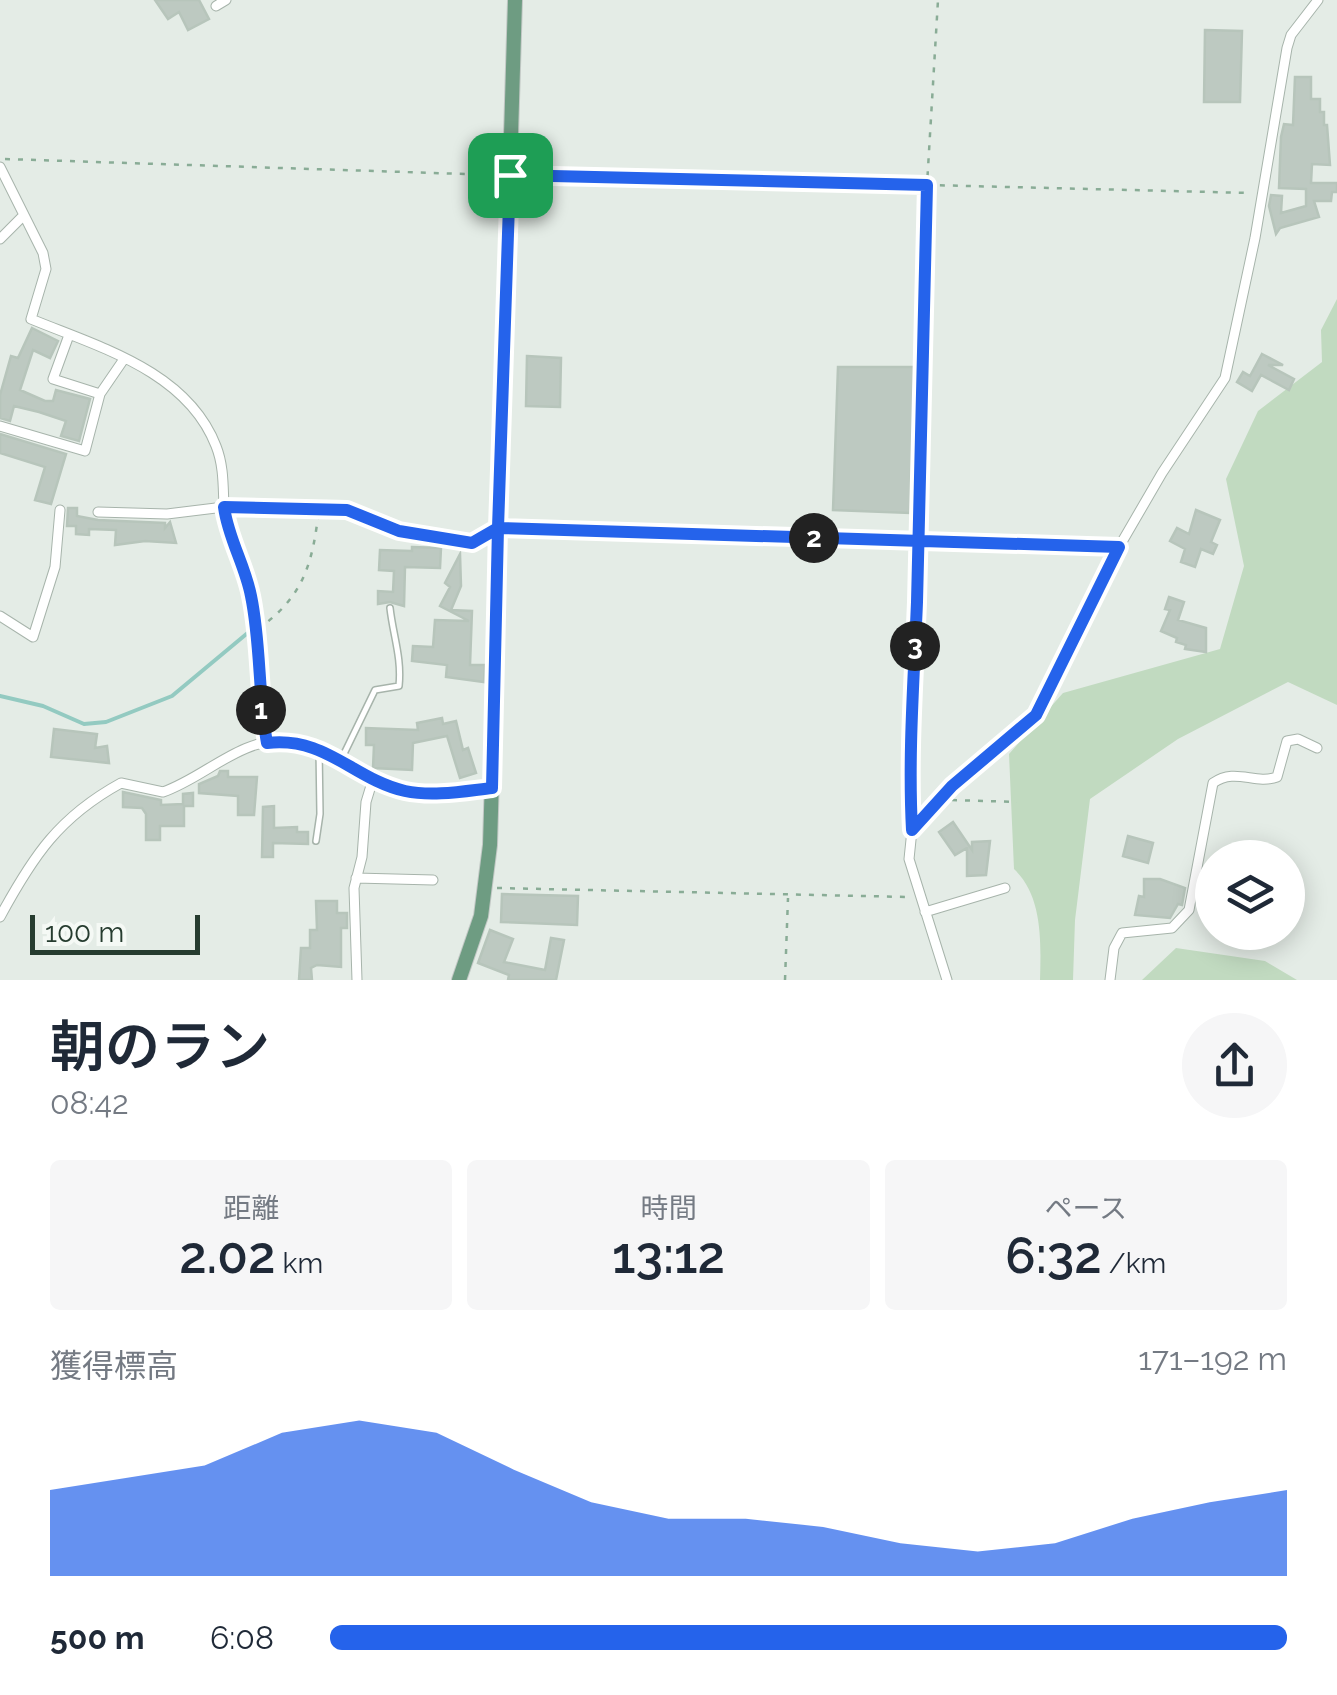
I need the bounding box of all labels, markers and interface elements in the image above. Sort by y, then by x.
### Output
pin [468,133,553,218]
icon: arrive [483,148,538,203]
pin: 2 [789,513,839,563]
text: 2 [806,521,822,554]
pin: 3 [890,621,940,671]
text: 3 [907,629,923,662]
pin: 1 [236,685,286,735]
text: 1 [254,693,268,726]
map controls [1195,840,1305,950]
button: layers [1195,840,1305,950]
scale bar [30,910,200,954]
text: 100 m [45,916,124,949]
button: share [1182,1013,1287,1118]
text: 朝のラン [50,1014,270,1079]
text: 08:42 [50,1084,129,1121]
text: 距離 [223,1192,279,1225]
text: 時間 [640,1192,697,1225]
text: ペース [1045,1192,1127,1225]
text: 2.02 [179,1226,275,1285]
text: 13:12 [612,1226,725,1285]
text: 6:32 [1005,1226,1102,1285]
text: km [275,1247,323,1280]
text: /km [1102,1247,1166,1280]
text: 171–192 m [1138,1340,1287,1377]
text: 獲得標高 [50,1347,178,1384]
text: 500 m [50,1619,145,1656]
text: 6:08 [210,1619,274,1656]

